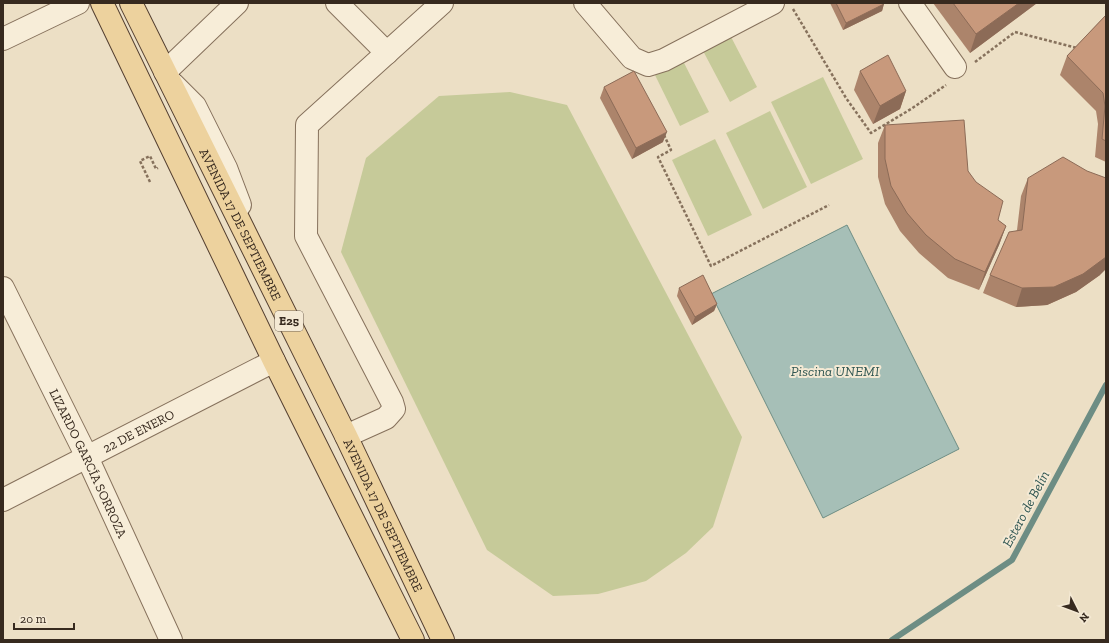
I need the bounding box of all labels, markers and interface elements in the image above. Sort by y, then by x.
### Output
street label: AVENIDA 17 DE SEPTIEMBRE [197,146,285,303]
road number: E25 [275,311,303,331]
water label: Piscina UNEMI [791,363,880,380]
street label: LIZARDO GARCÍA SORROZA [47,386,131,541]
street label: 22 DE ENERO [100,406,177,455]
street label: AVENIDA 17 DE SEPTIEMBRE [341,436,427,594]
water label: Estero de Belín [999,468,1053,550]
north arrow [1057,591,1097,631]
scale bar [14,605,74,631]
text: N [1076,610,1092,625]
text: 20 m [20,612,47,626]

